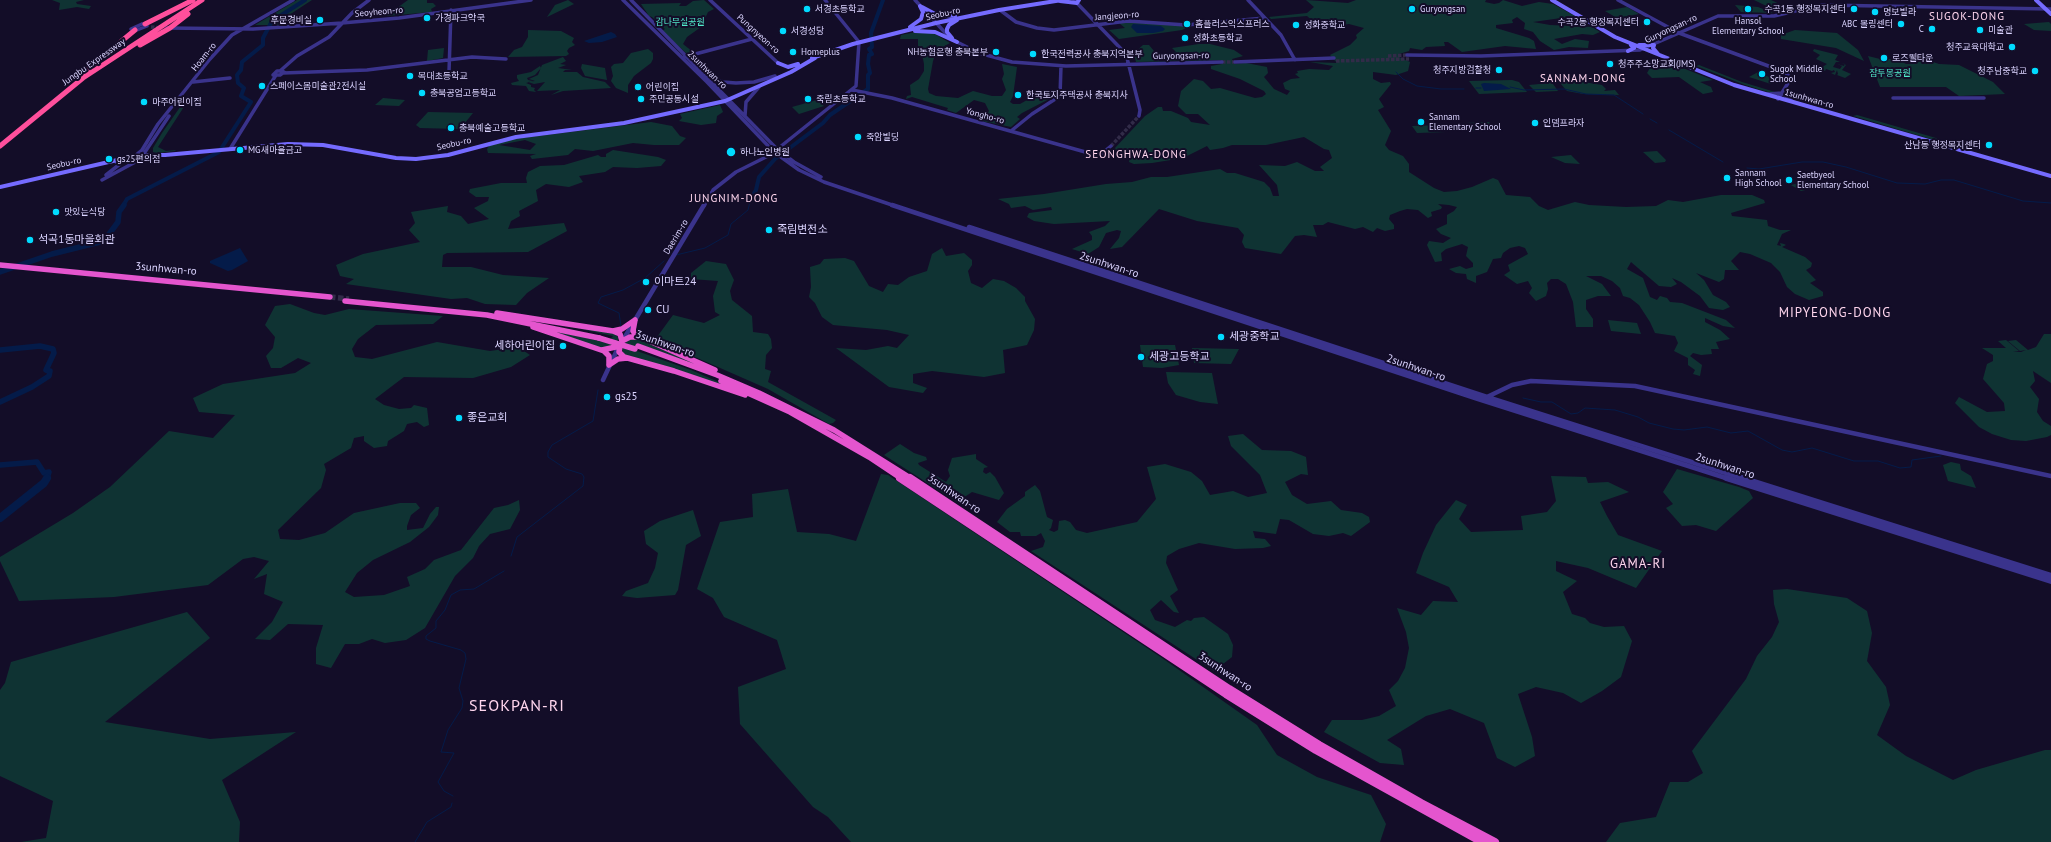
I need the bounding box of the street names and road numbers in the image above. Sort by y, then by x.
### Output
street label: Seoyheon-ro [354,5,404,19]
street label: Seobu-ro [925,5,961,23]
street label: Jangjeon-ro [1094,9,1140,23]
street label: Pungnyeon-ro [734,12,782,56]
street label: Guryongsan-ro [1643,12,1699,46]
street label: Jungbu Expressway [61,36,127,88]
street label: Hoam-ro [189,40,219,74]
street label: 2sunhwan-ro [685,49,729,91]
street label: Guryongsan-ro [1153,50,1209,62]
street label: 1sunhwan-ro [1783,87,1835,111]
street label: Yongho-ro [964,106,1006,126]
street label: Seobu-ro [436,135,472,153]
street label: Seobu-ro [46,155,82,173]
street label: Daerim-ro [661,218,691,256]
street label: 2sunhwan-ro [1078,249,1140,281]
street label: 3sunhwan-ro [135,260,197,278]
street label: 3sunhwan-ro [634,328,696,360]
street label: 2sunhwan-ro [1385,352,1447,384]
street label: 2sunhwan-ro [1694,450,1756,482]
street label: 3sunhwan-ro [925,471,983,517]
street label: 3sunhwan-ro [1196,650,1254,694]

